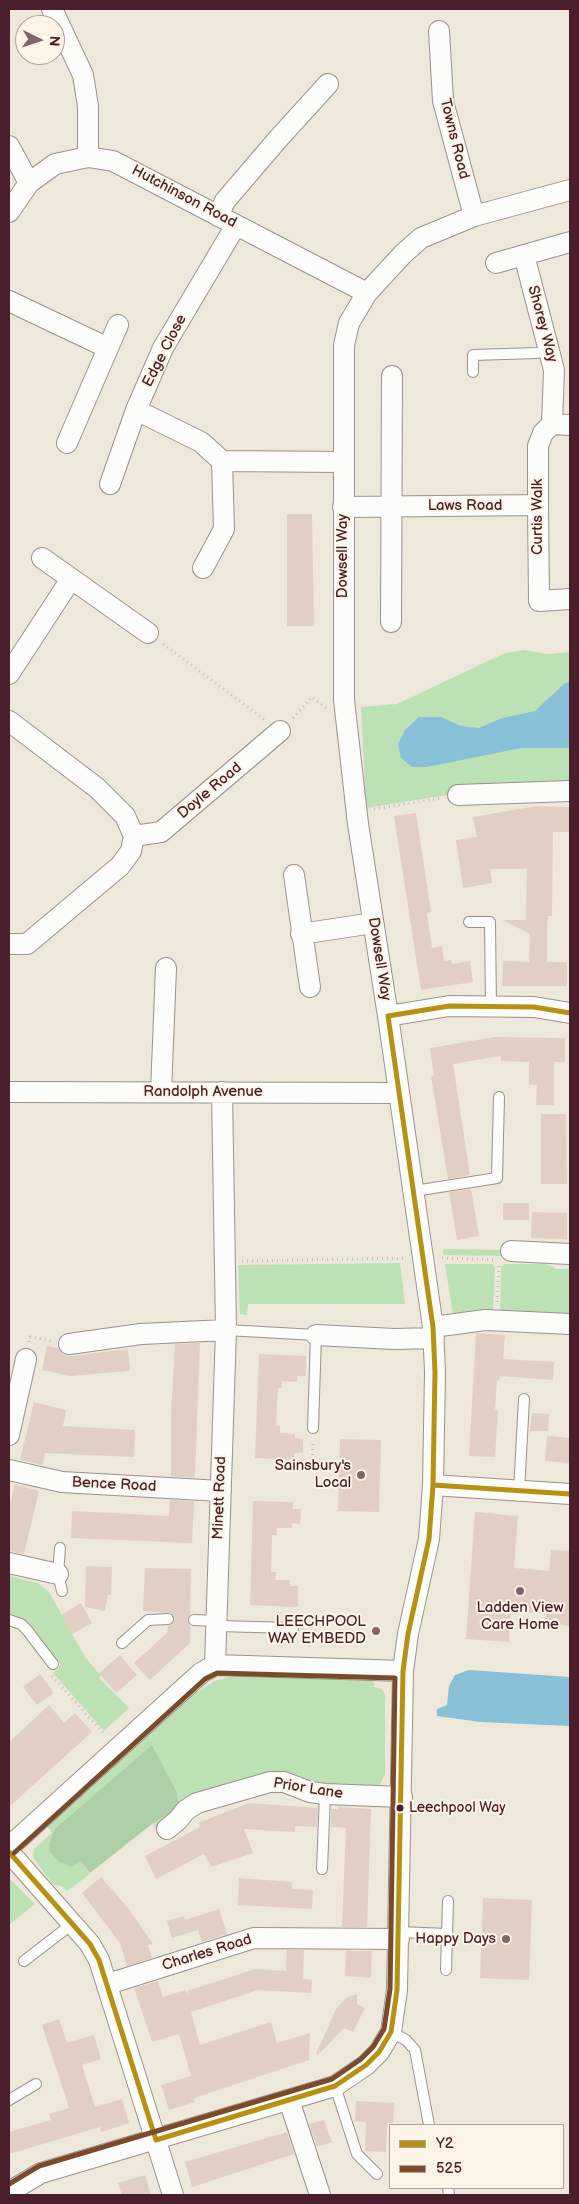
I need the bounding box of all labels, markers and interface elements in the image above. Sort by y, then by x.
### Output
north arrow [15,15,65,65]
text: N [46,35,63,47]
street label: Towns Road [435,97,473,181]
street label: Hutchinson Road [128,162,240,232]
street label: Shorey Way [523,284,561,364]
street label: Edge Close [139,312,191,390]
street label: Curtis Walk [529,479,547,555]
street label: Laws Road [428,497,502,515]
street label: Dowsell Way [334,514,352,598]
street label: Doyle Road [174,759,246,823]
street label: Dowsell Way [364,916,394,1002]
street label: Randolph Avenue [143,1083,263,1101]
street label: Minett Road [210,1456,230,1540]
place label: Sainsbury's Local [275,1457,351,1492]
marker: Sainsbury's Local [355,1469,367,1481]
street label: Bence Road [71,1474,157,1496]
marker: Ladden View Care Home [514,1585,526,1597]
place label: Ladden View Care Home [477,1599,563,1634]
place label: LEECHPOOL WAY EMBEDD [268,1613,366,1648]
marker: LEECHPOOL WAY EMBEDD [370,1625,382,1637]
street label: Prior Lane [272,1775,344,1803]
place label: Leechpool Way [409,1800,506,1816]
marker: Leechpool Way [395,1803,405,1813]
place label: Happy Days [415,1930,496,1948]
street label: Charles Road [160,1931,254,1975]
marker: Happy Days [500,1933,512,1945]
legend [389,2124,564,2189]
text: Y2 [436,2134,454,2153]
text: 525 [436,2159,462,2178]

